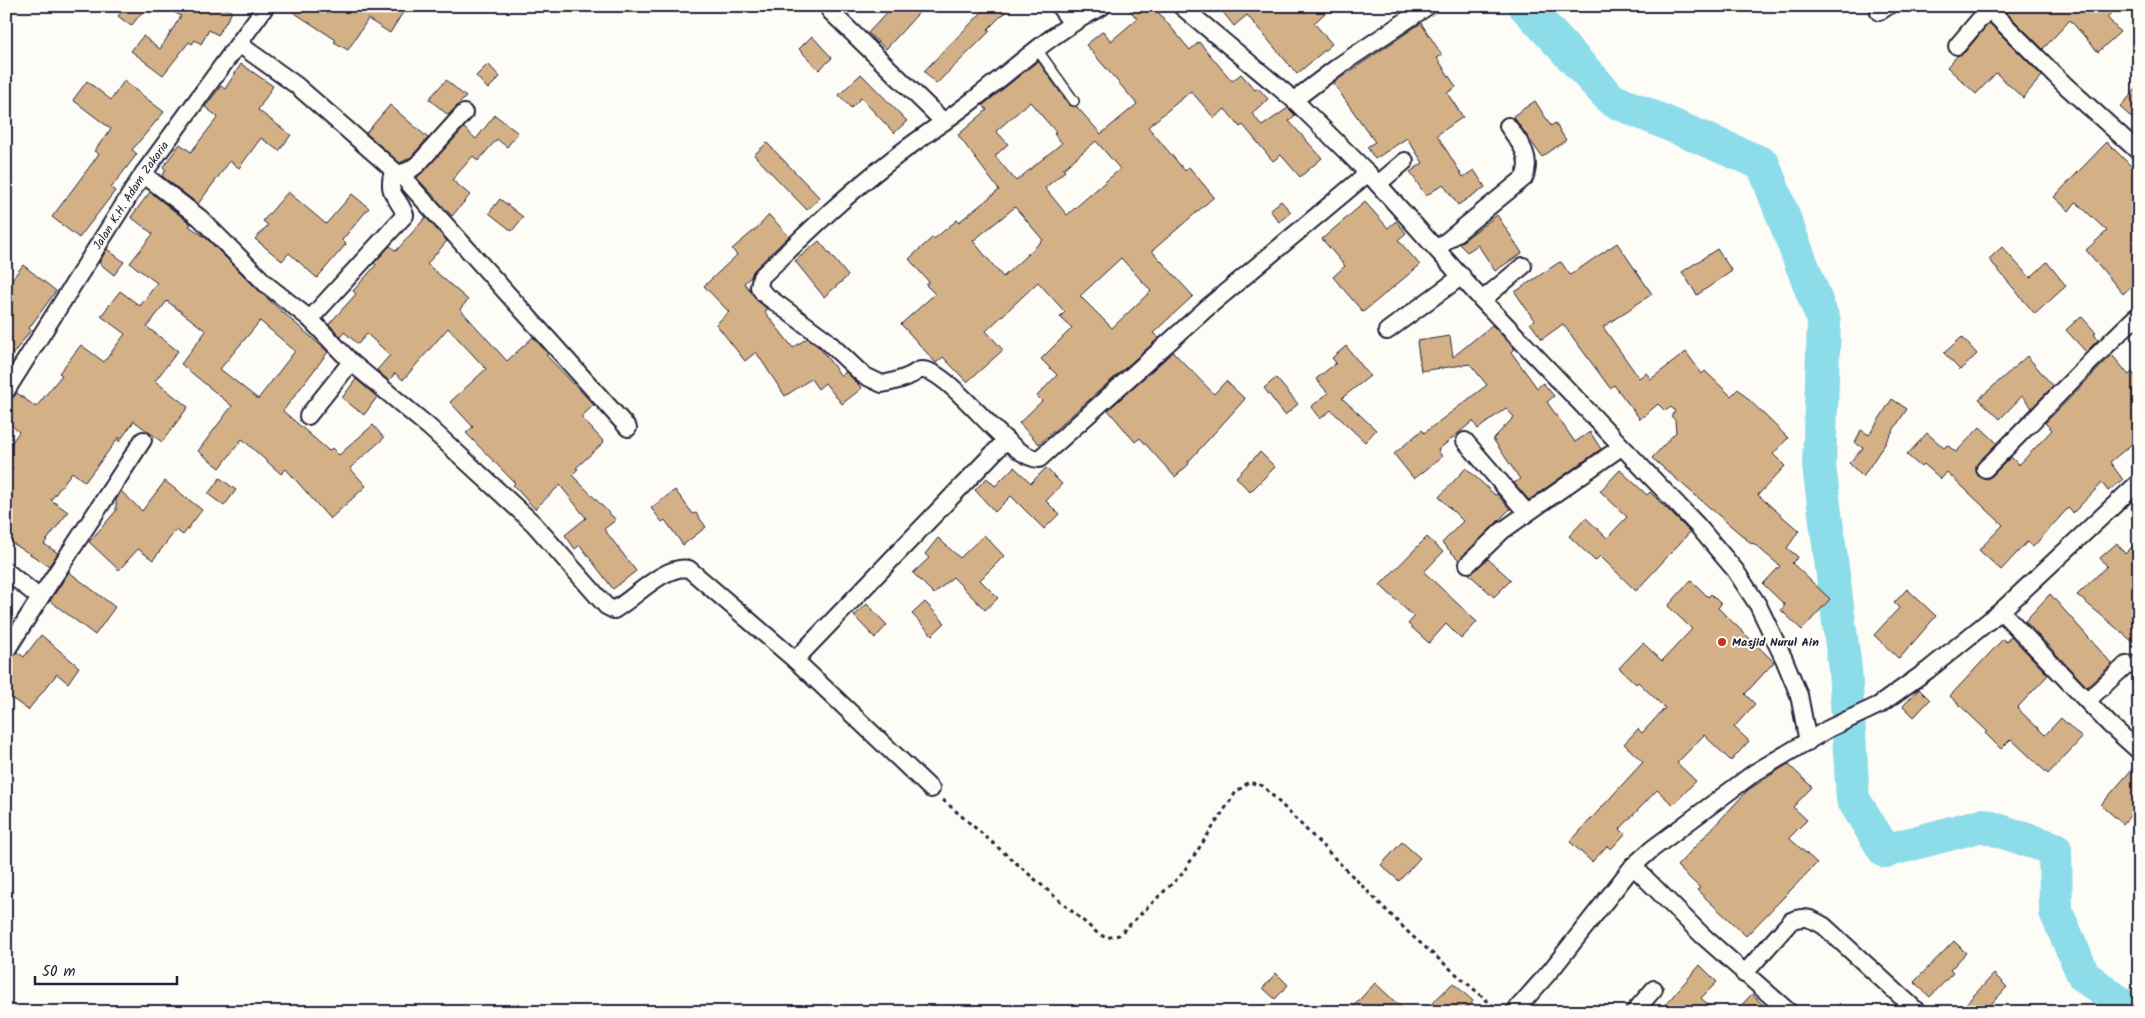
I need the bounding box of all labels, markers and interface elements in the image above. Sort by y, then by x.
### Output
street label: Jalan K.H. Adam Zakaria [88,137,174,254]
place label: Masjid Nurul Ain [1732,633,1819,652]
marker: Masjid Nurul Ain [1716,636,1728,648]
scale bar [35,953,178,985]
text: 50 m [42,960,76,984]

